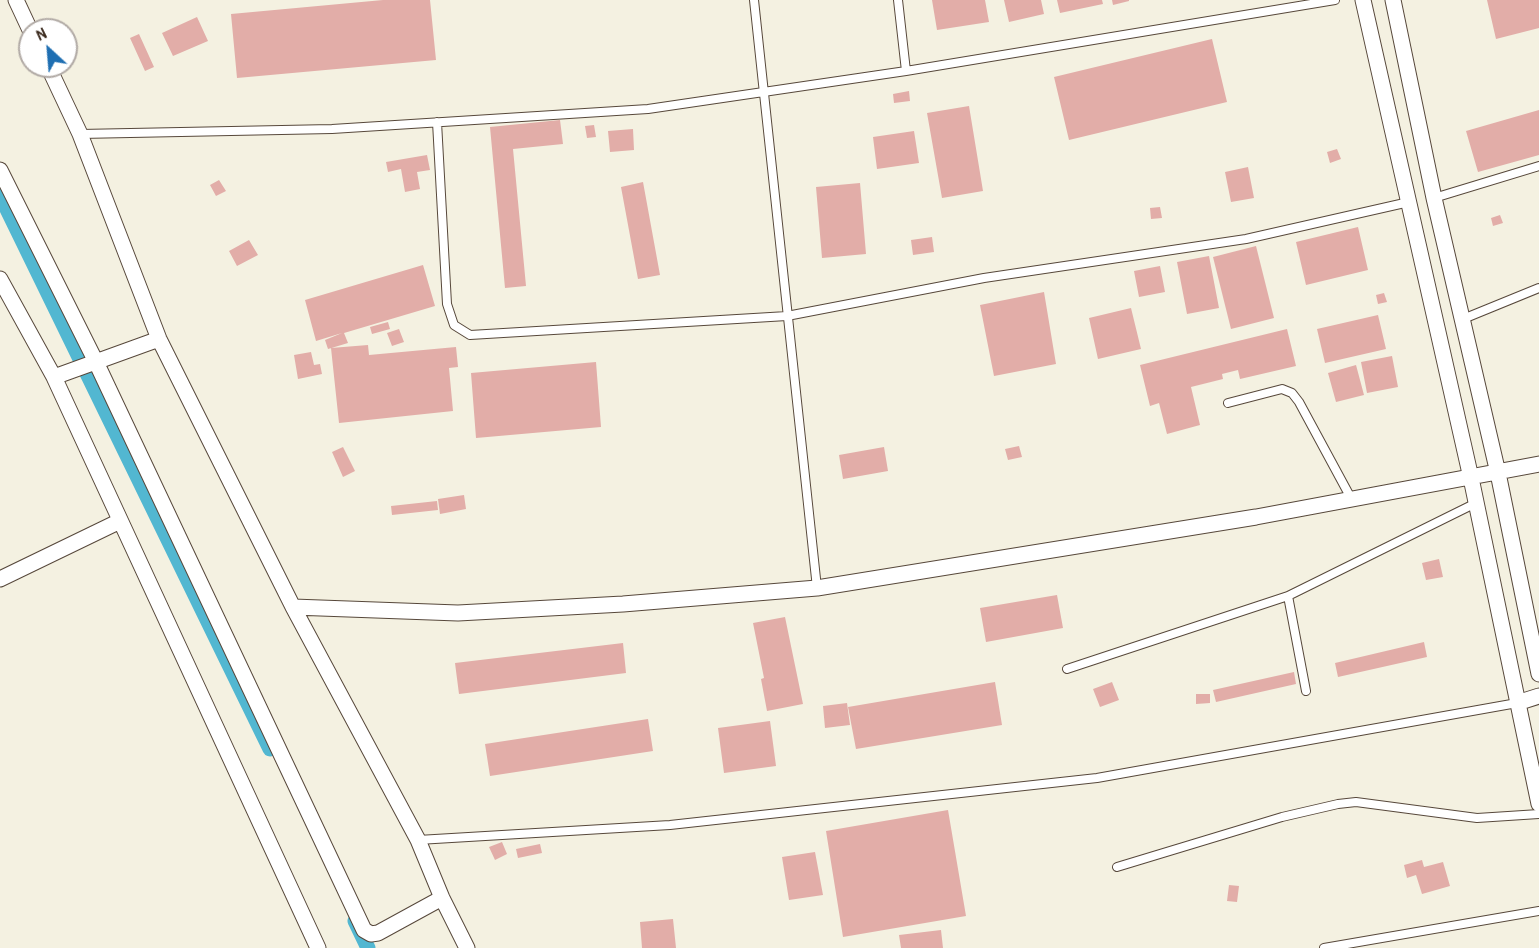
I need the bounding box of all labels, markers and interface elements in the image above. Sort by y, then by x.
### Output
north arrow [18,18,78,78]
text: N [32,22,50,45]

